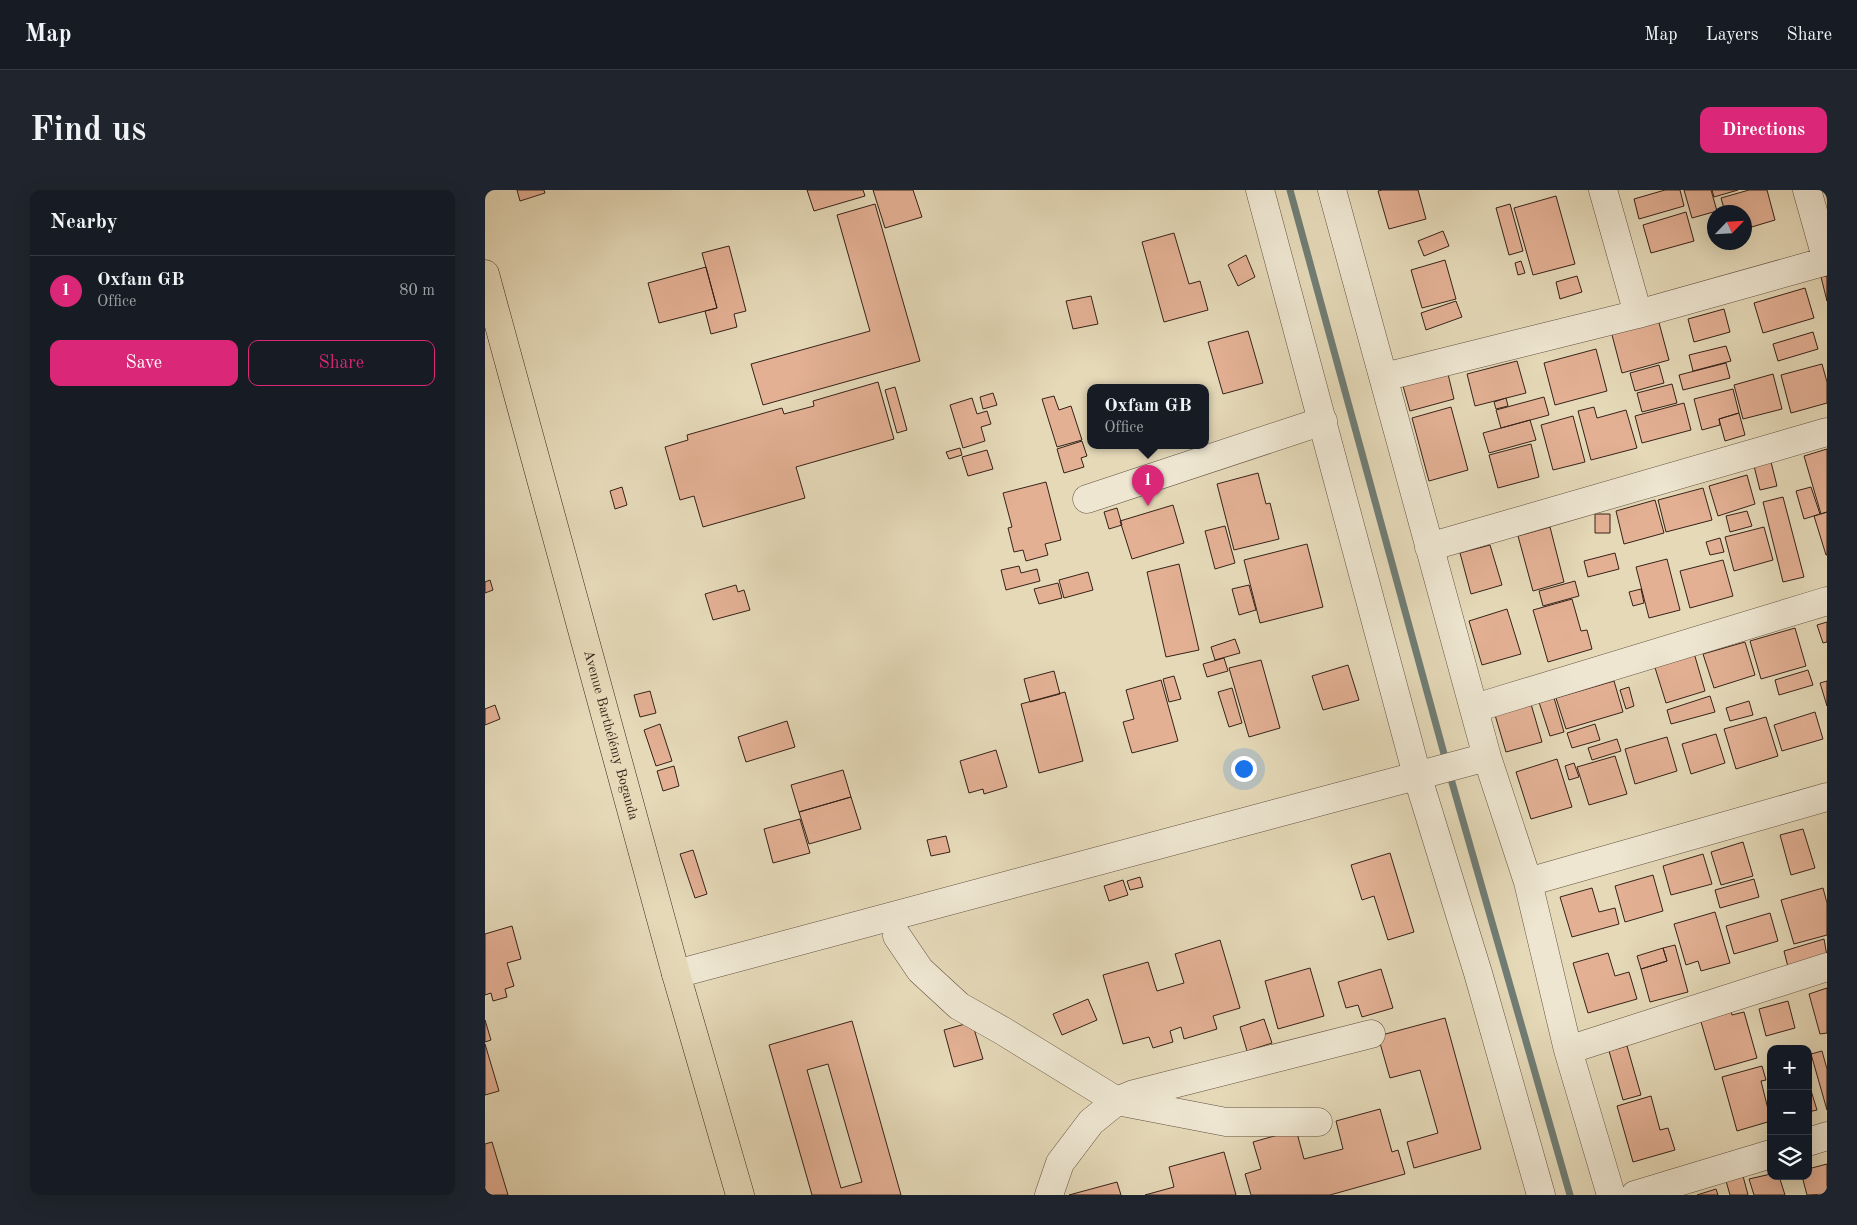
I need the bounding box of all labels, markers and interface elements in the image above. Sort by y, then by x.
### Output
text: Map [25,23,72,47]
text: Map [1644,26,1678,44]
text: Layers [1706,26,1758,44]
text: Share [1786,26,1832,44]
button: Directions [1700,107,1827,153]
text: Find us [30,113,146,148]
north arrow [1707,205,1752,250]
text: Nearby [50,212,118,233]
text: Oxfam GB [97,271,184,290]
text: 1 [61,283,71,299]
text: 80 m [399,283,435,299]
text: Office [97,294,136,310]
button: Save [50,340,238,386]
button: Share [248,340,435,386]
popup [1087,384,1209,449]
text: Oxfam GB [1104,397,1192,416]
text: Office [1104,420,1144,436]
pin: 1 [1132,465,1164,506]
street label: Avenue Barthélémy Boganda [581,649,641,822]
your location [1231,756,1257,782]
map controls [1767,1045,1812,1180]
button: + [1767,1045,1812,1090]
button: − [1767,1090,1812,1135]
button: layers [1767,1135,1812,1180]

